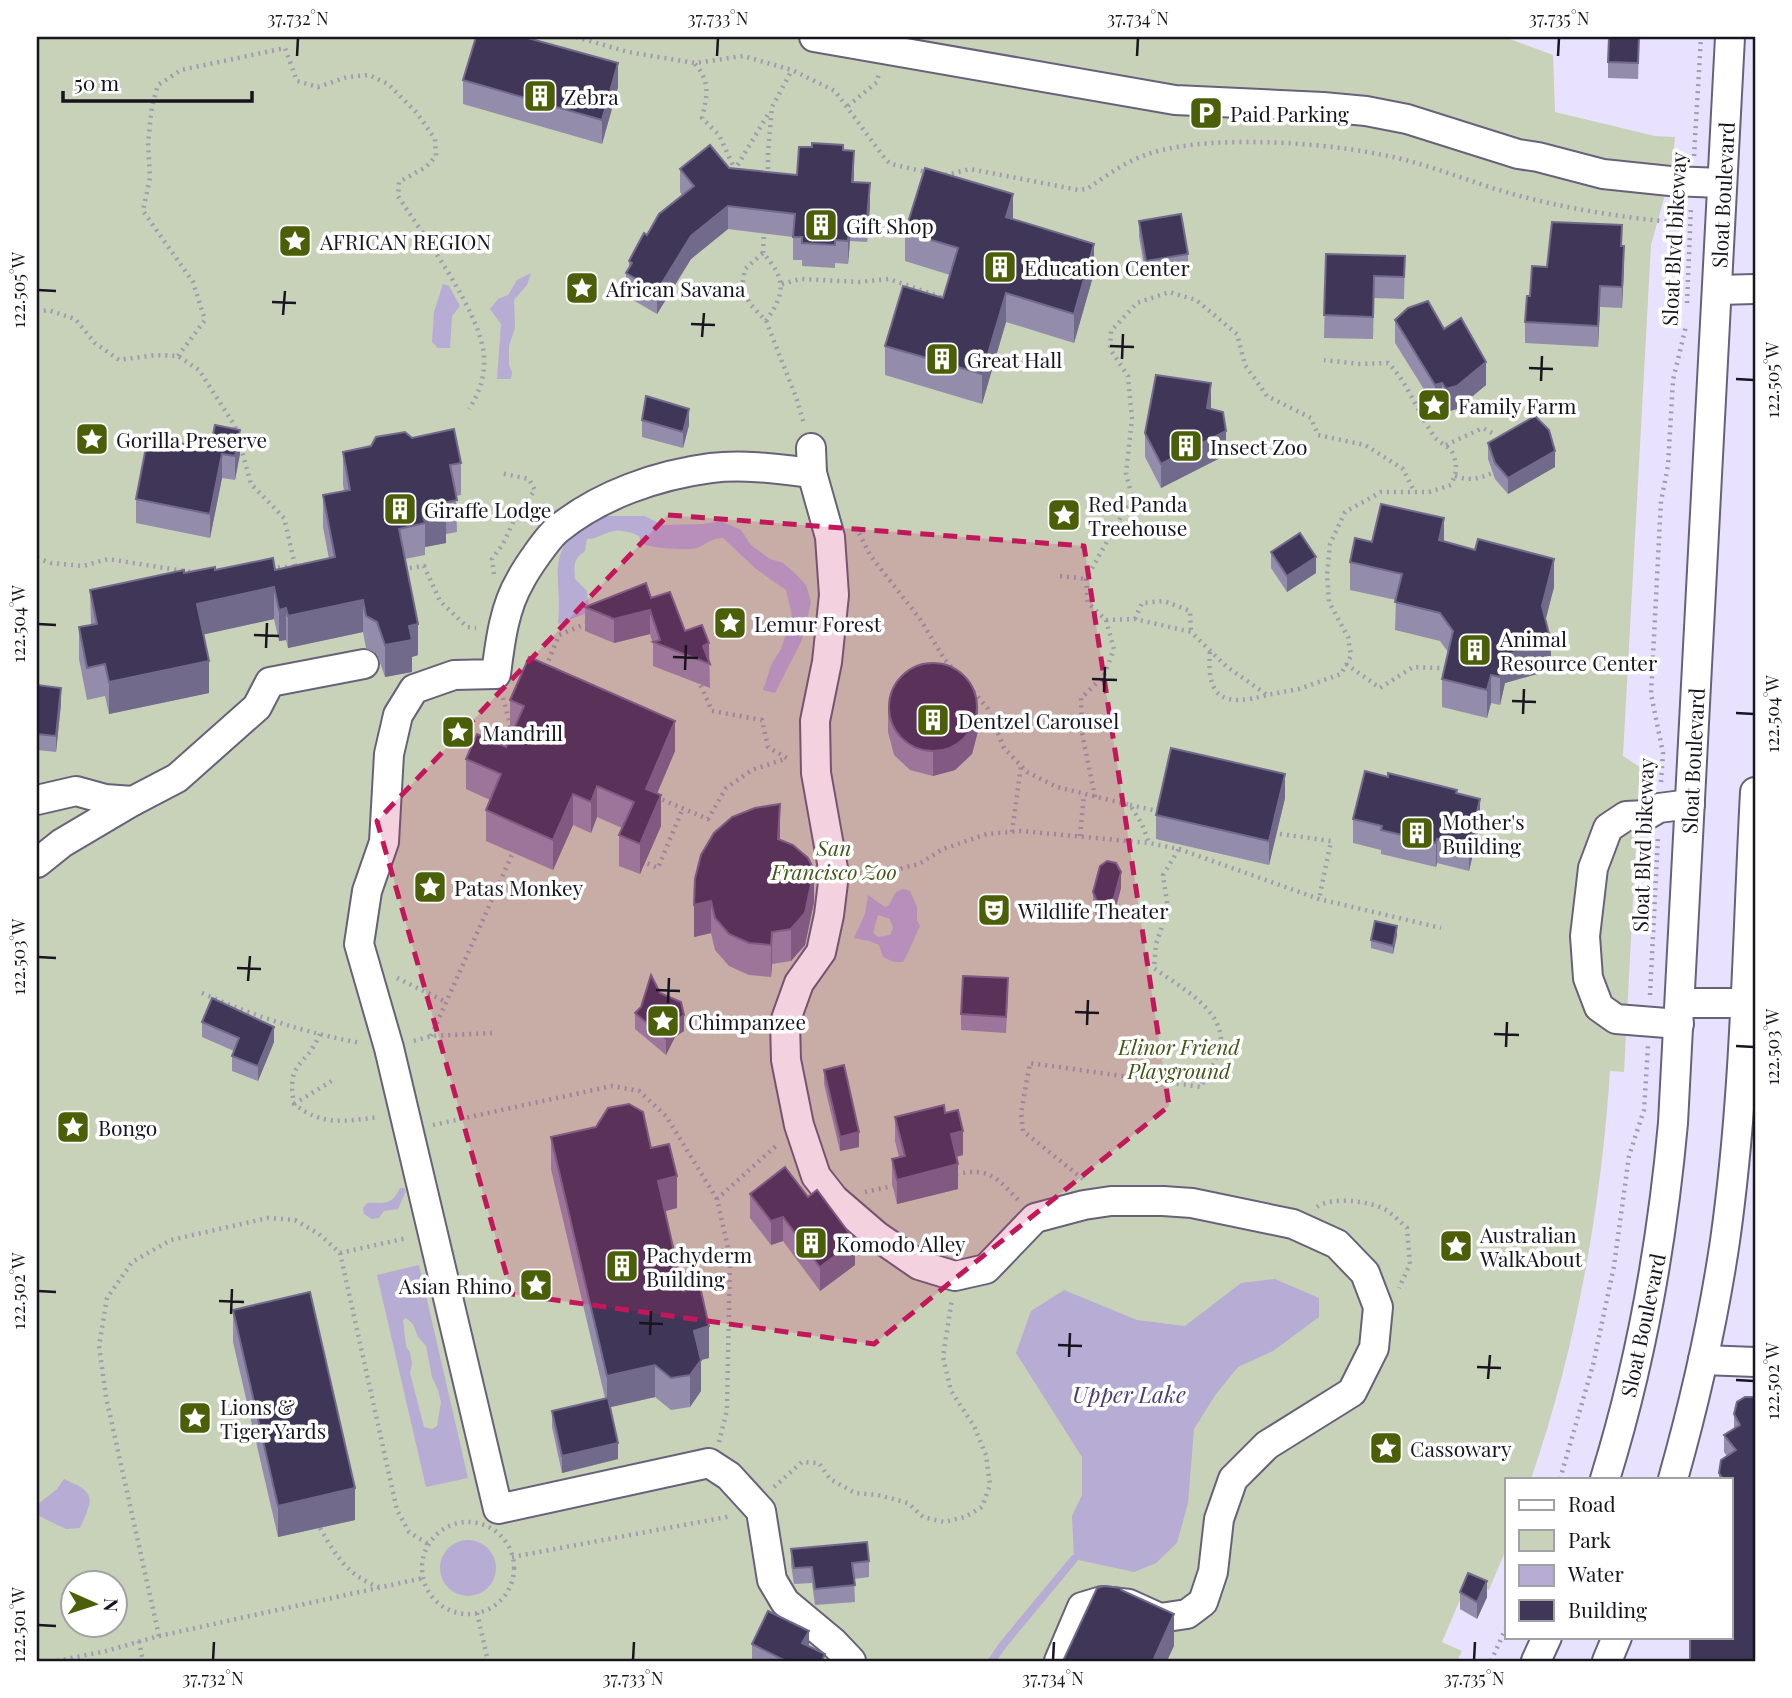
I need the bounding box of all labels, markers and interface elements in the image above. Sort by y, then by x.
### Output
text: 37.732°N [267,6,329,30]
text: 37.733°N [687,6,749,30]
text: 37.734°N [1107,6,1169,30]
text: 37.735°N [1529,6,1590,30]
scale bar [63,60,252,104]
text: 50 m [74,68,120,96]
building icon: Zebra [521,77,559,115]
place label: Zebra [564,82,619,110]
parking icon: Paid Parking [1187,94,1225,132]
place label: Paid Parking [1230,99,1349,127]
street label: Sloat Boulevard [1704,121,1740,269]
street label: Sloat Blvd bikeway [1654,151,1692,327]
building icon: Gift Shop [802,206,840,244]
place label: Gift Shop [846,211,934,239]
place icon: AFRICAN REGION [276,222,314,260]
place label: AFRICAN REGION [319,227,491,255]
building icon: Education Center [981,248,1019,286]
text: 122.505°W [6,251,30,328]
place label: Education Center [1024,253,1190,281]
place icon: African Savana [563,269,601,307]
place label: African Savana [605,274,746,302]
building icon: Great Hall [923,340,961,378]
text: 122.505°W [1760,341,1784,418]
place label: Great Hall [967,345,1062,373]
place icon: Family Farm [1415,386,1453,424]
place label: Family Farm [1458,391,1577,419]
place icon: Gorilla Preserve [73,420,111,458]
place label: Gorilla Preserve [116,425,267,453]
building icon: Insect Zoo [1167,427,1205,465]
place label: Insect Zoo [1210,432,1308,460]
place label: Red Panda Treehouse [1088,489,1188,541]
building icon: Giraffe Lodge [381,490,419,528]
place label: Giraffe Lodge [424,495,552,523]
place icon: Red Panda Treehouse [1045,496,1083,534]
text: 122.504°W [6,585,30,663]
place icon: Lemur Forest [711,604,749,642]
place label: Lemur Forest [754,609,882,637]
place label: Animal Resource Center [1499,624,1658,676]
building icon: Animal Resource Center [1456,631,1494,669]
text: 122.504°W [1760,675,1784,753]
street label: Sloat Boulevard [1674,687,1710,835]
building icon: Dentzel Carousel [914,701,952,739]
place label: Dentzel Carousel [958,706,1119,734]
place icon: Mandrill [439,713,477,751]
place label: Mandrill [482,718,563,746]
street label: Sloat Blvd bikeway [1625,757,1659,933]
place label: Mother's Building [1442,807,1525,859]
building icon: Mother's Building [1398,814,1436,852]
park label: San Francisco Zoo [770,833,897,885]
place icon: Patas Monkey [411,868,449,906]
place label: Patas Monkey [454,873,583,901]
theatre icon: Wildlife Theater [975,891,1013,929]
place label: Wildlife Theater [1017,896,1169,924]
text: 122.503°W [6,918,30,995]
place icon: Chimpanzee [644,1002,682,1040]
place label: Chimpanzee [688,1007,806,1035]
text: 122.503°W [1760,1008,1784,1085]
park label: Elinor Friend Playground [1117,1032,1240,1084]
place icon: Bongo [54,1108,92,1146]
place label: Bongo [98,1113,157,1141]
place label: Australian WalkAbout [1479,1220,1583,1272]
building icon: Komodo Alley [792,1224,830,1262]
place icon: Australian WalkAbout [1437,1227,1475,1265]
place label: Komodo Alley [836,1229,966,1257]
place label: Pachyderm Building [646,1240,753,1292]
building icon: Pachyderm Building [603,1247,641,1285]
street label: Sloat Boulevard [1613,1251,1671,1399]
text: 122.502°W [6,1252,30,1330]
place icon: Asian Rhino [517,1266,555,1304]
place label: Asian Rhino [398,1271,512,1299]
text: 122.502°W [1760,1342,1784,1420]
water label: Upper Lake [1072,1378,1186,1409]
place label: Lions & Tiger Yards [220,1392,326,1444]
place icon: Lions & Tiger Yards [176,1399,214,1437]
place icon: Cassowary [1367,1429,1405,1467]
place label: Cassowary [1410,1434,1512,1462]
legend [1505,1478,1732,1638]
text: Road [1568,1489,1616,1517]
text: Park [1568,1525,1612,1553]
text: Water [1567,1559,1624,1587]
north arrow [60,1568,130,1638]
text: 122.501°W [6,1587,30,1663]
text: Building [1568,1595,1647,1623]
text: N [99,1597,125,1613]
text: 37.732°N [182,1666,244,1690]
text: 37.733°N [602,1666,664,1690]
text: 37.734°N [1022,1666,1084,1690]
text: 37.735°N [1444,1666,1505,1690]

